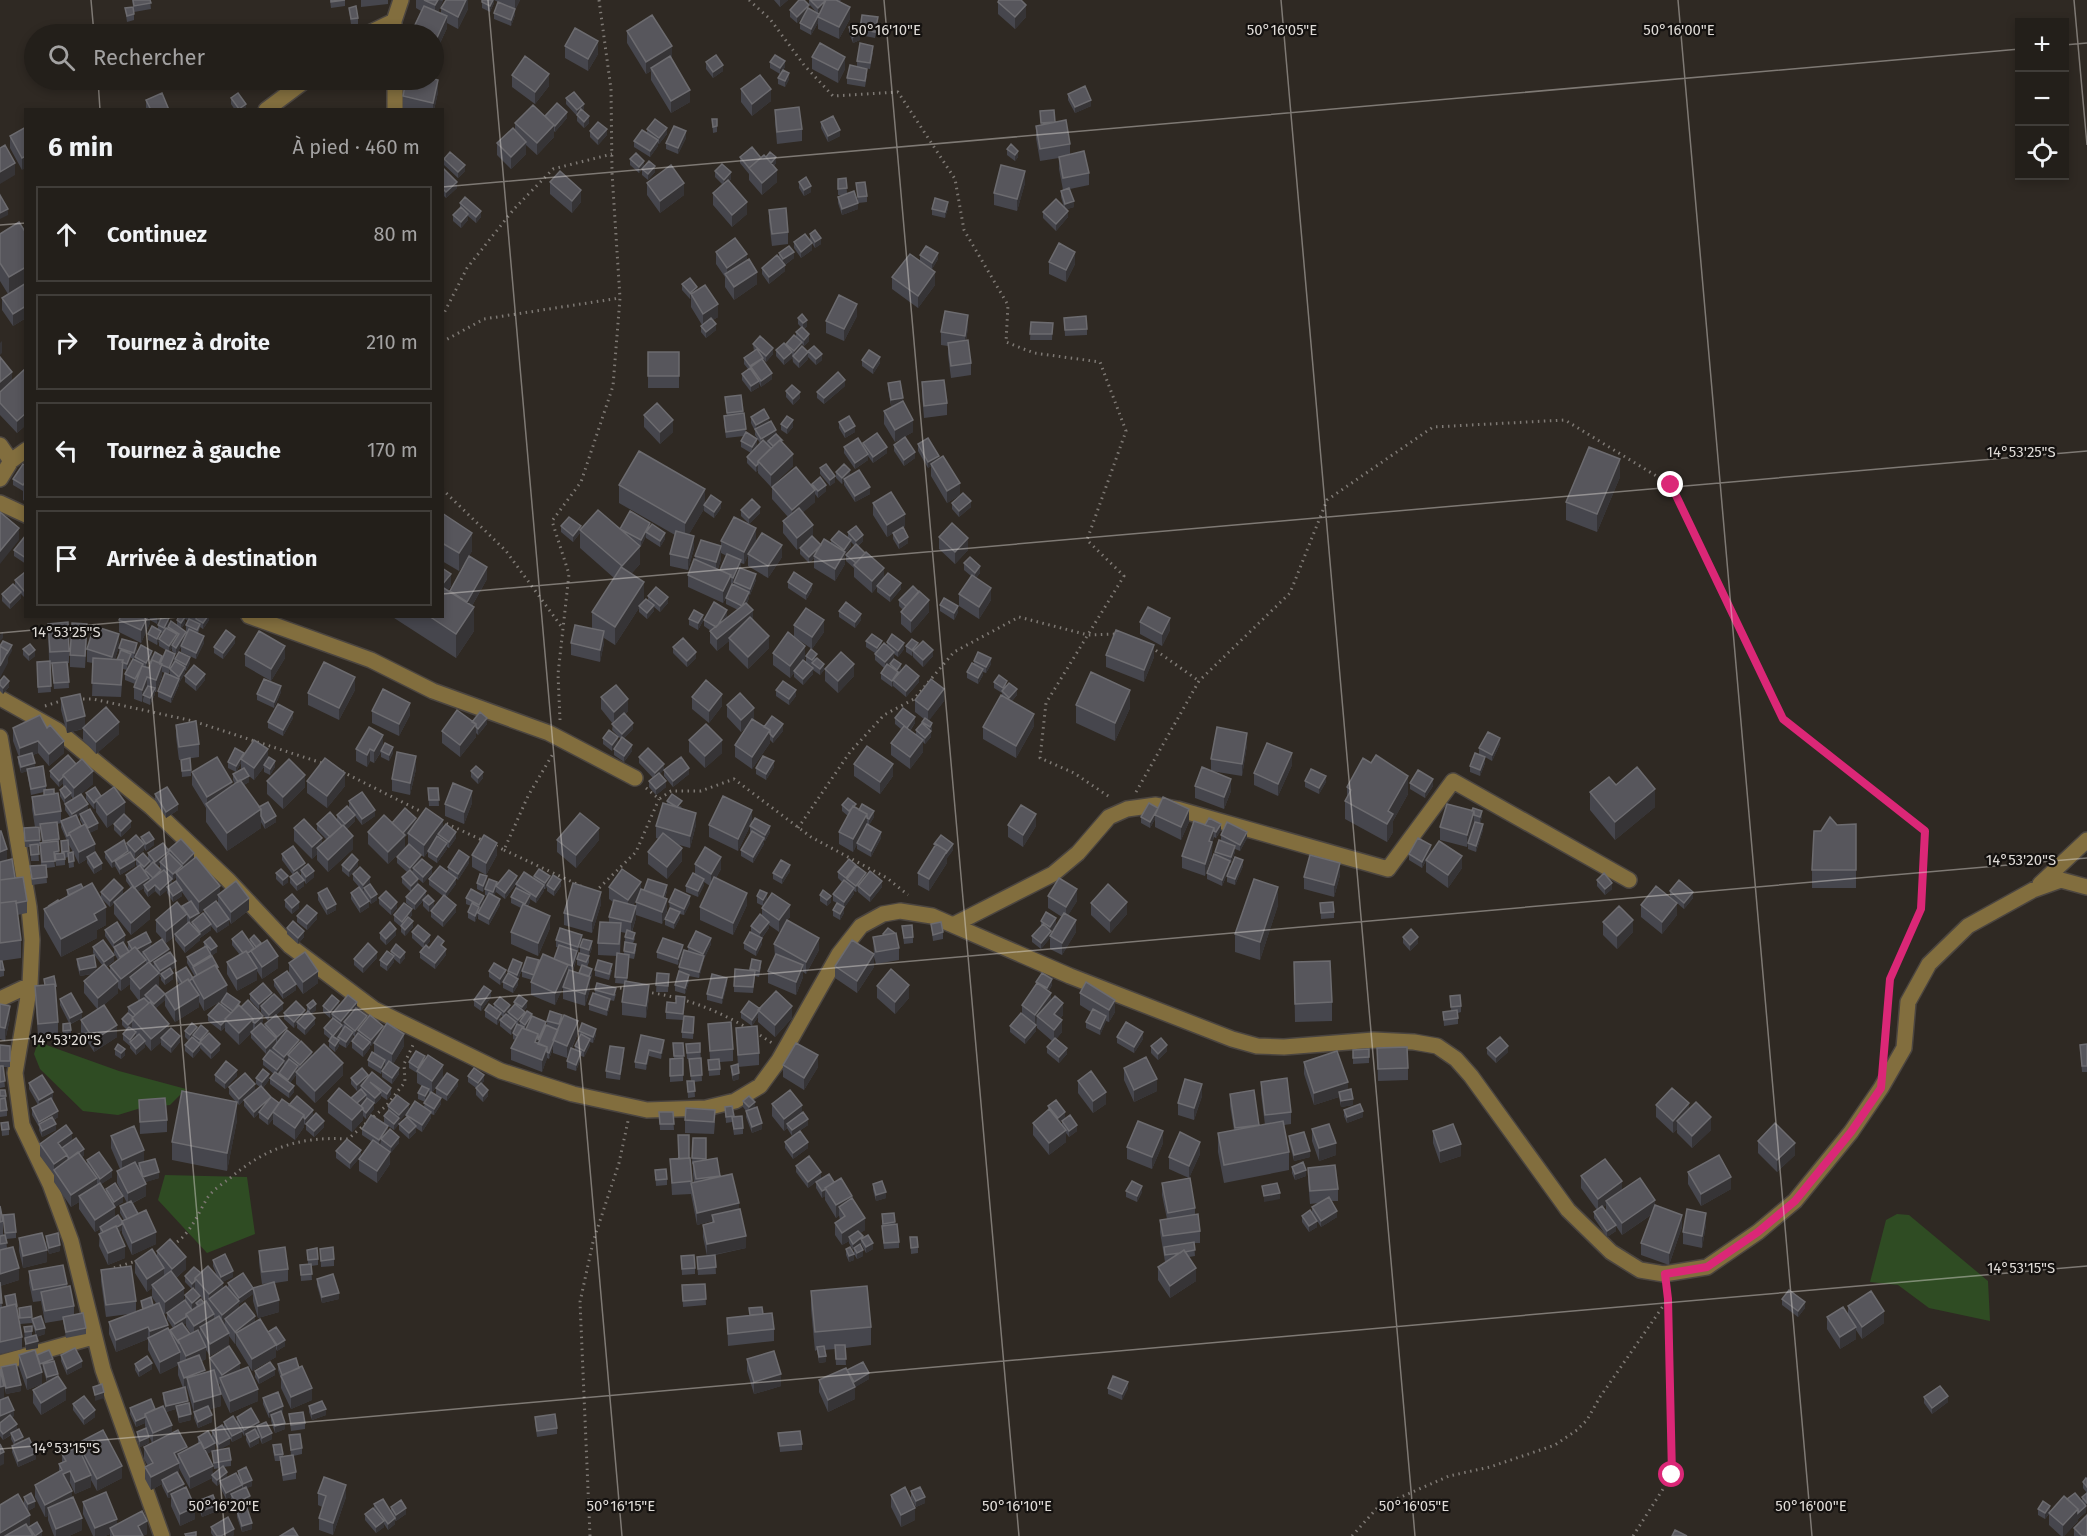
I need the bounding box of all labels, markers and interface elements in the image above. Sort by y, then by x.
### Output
map controls [2015,18,2069,180]
button: + [2015,18,2069,72]
text: 50°16'10"E [851,21,921,39]
text: 50°16'05"E [1247,21,1317,39]
text: 50°16'00"E [1643,21,1715,39]
search box [24,24,444,90]
icon: search [45,41,78,74]
text: Rechercher [93,44,205,71]
button: − [2015,72,2069,126]
button: locate [2015,126,2069,180]
text: 6 min [48,132,113,163]
text: À pied · 460 m [293,135,420,159]
icon: ahead [50,218,83,251]
text: Continuez [107,221,207,248]
text: 80 m [373,222,418,246]
icon: right [50,326,83,359]
text: Tournez à droite [107,329,270,356]
text: 210 m [366,330,418,354]
icon: left [50,434,83,467]
text: Tournez à gauche [107,437,281,464]
text: 170 m [367,438,418,462]
text: 14°53'25"S [1986,443,2056,461]
route end [1657,471,1683,497]
icon: arrive [50,542,83,575]
text: Arrivée à destination [107,545,317,572]
text: 14°53'25"S [31,623,101,641]
text: 14°53'20"S [1986,851,2056,869]
text: 14°53'20"S [31,1031,101,1049]
text: 14°53'15"S [1987,1259,2055,1277]
text: 14°53'15"S [32,1439,100,1457]
route start [1658,1461,1684,1487]
text: 50°16'20"E [189,1497,259,1515]
text: 50°16'15"E [587,1497,655,1515]
text: 50°16'10"E [982,1497,1052,1515]
text: 50°16'05"E [1379,1497,1449,1515]
text: 50°16'00"E [1775,1497,1847,1515]

